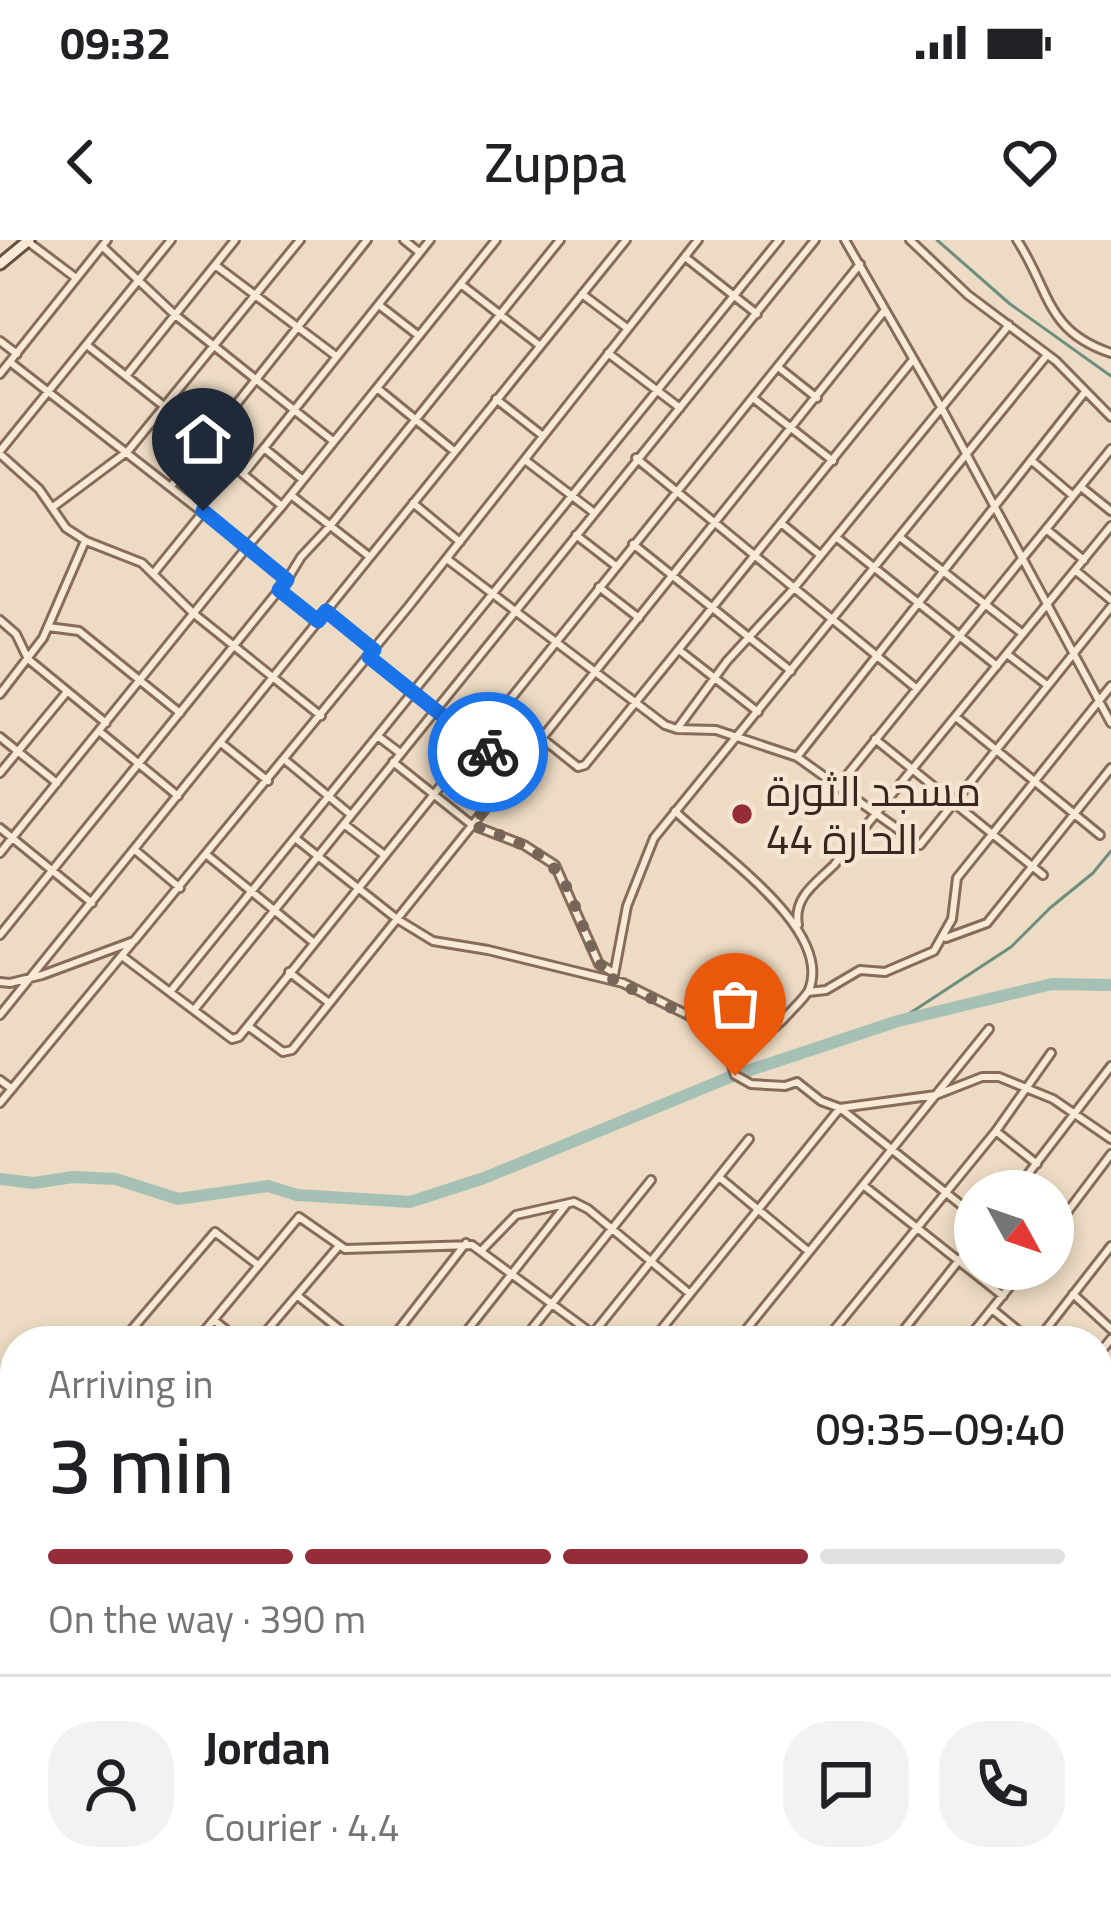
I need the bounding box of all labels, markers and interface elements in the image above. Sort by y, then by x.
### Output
text: 09:32 [60,0,171,85]
text: Zuppa [484,112,627,213]
icon: back [48,129,114,195]
icon: heart [997,129,1063,195]
pin [152,388,254,511]
icon: home [170,406,236,472]
courier [428,692,548,812]
icon: bike [455,719,521,785]
place label: مسجد الثورة الحارة 44 [766,751,981,878]
marker: مسجد الثورة الحارة 44 [729,801,755,827]
pin [684,953,786,1076]
icon: bag [702,971,768,1037]
north arrow [954,1170,1074,1290]
map controls [954,1170,1074,1290]
text: Arriving in [48,1347,214,1420]
text: 09:35–09:40 [815,1386,1065,1471]
text: 3 min [48,1391,234,1538]
text: On the way · 390 m [48,1582,366,1655]
text: Jordan [204,1705,330,1790]
button: person [48,1721,174,1847]
button: chat [783,1721,909,1847]
button: phone [939,1721,1065,1847]
text: Courier · 4.4 [204,1790,399,1863]

